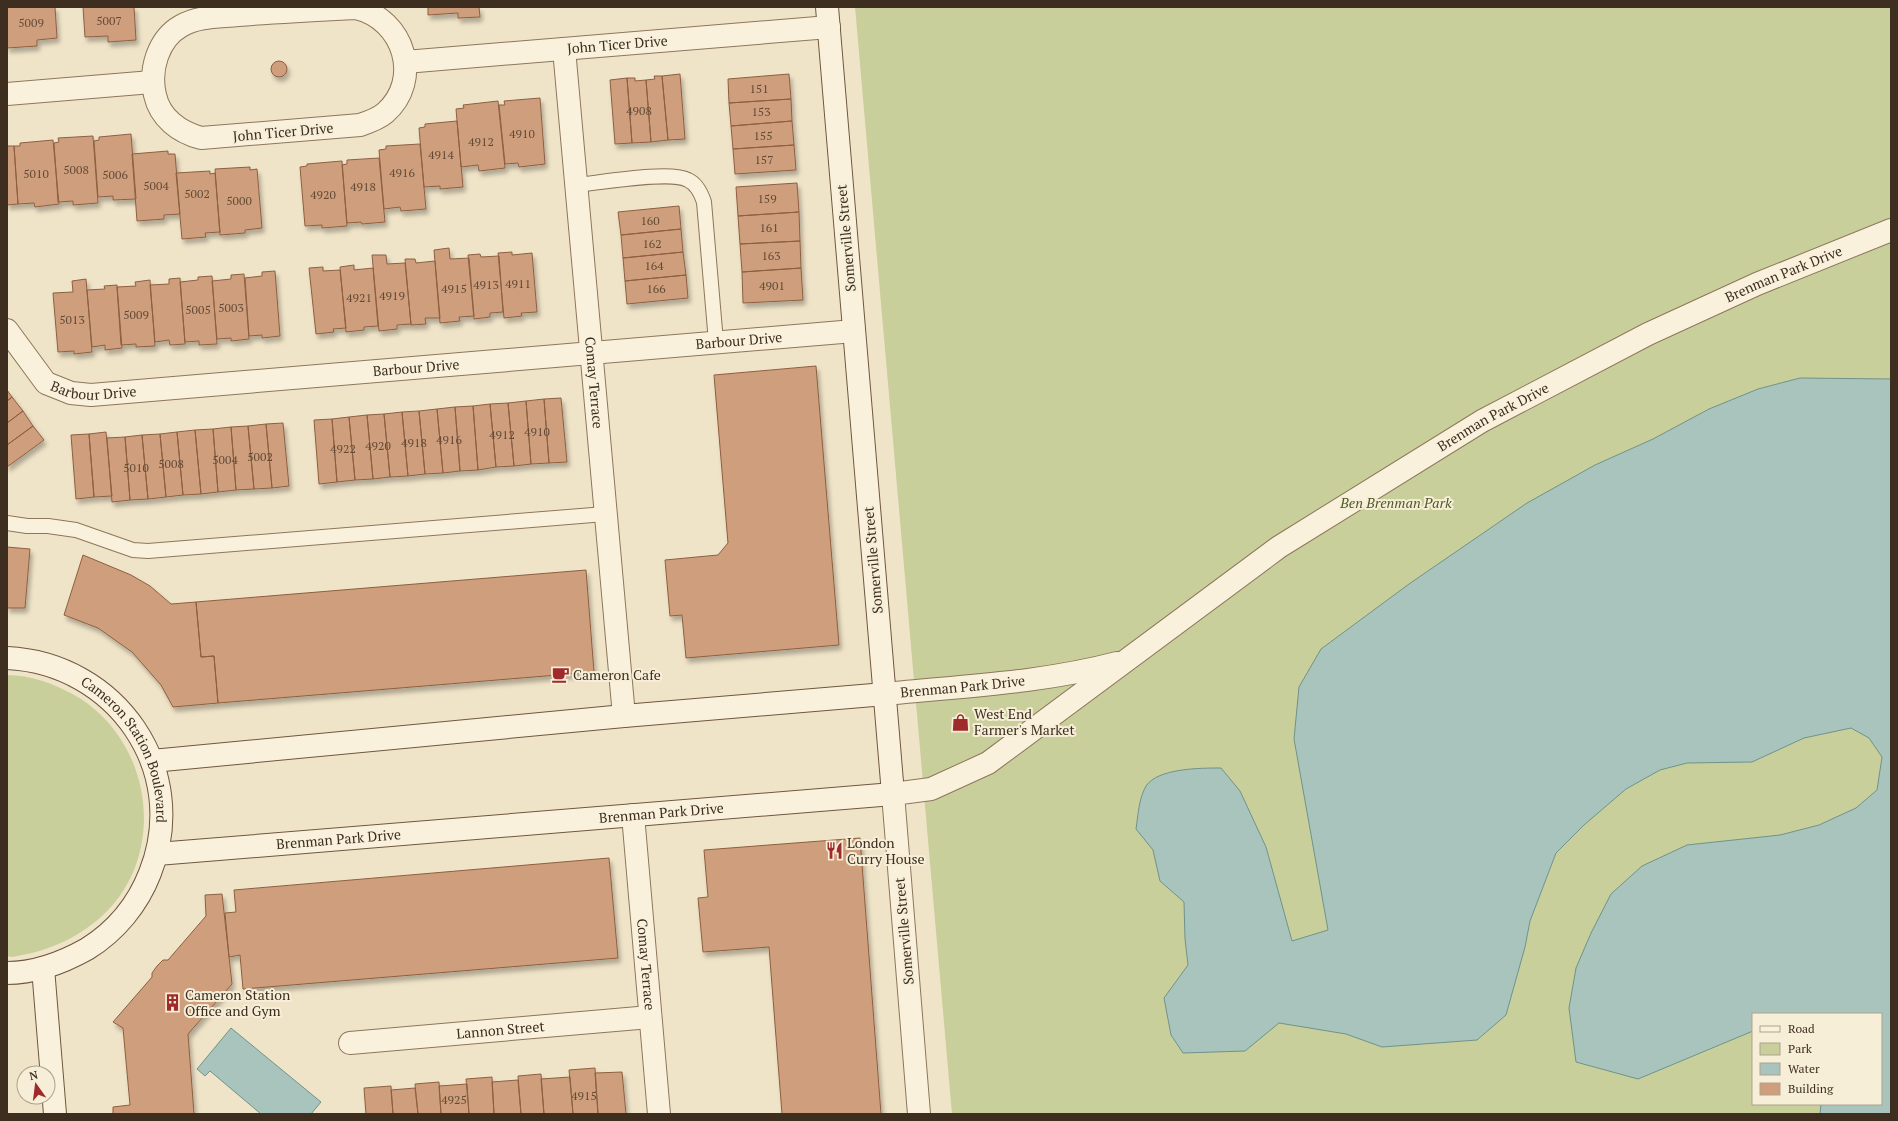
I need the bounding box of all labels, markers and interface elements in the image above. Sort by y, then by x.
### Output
house number: 5007 [96,13,122,28]
house number: 5009 [18,15,44,30]
street label: John Ticer Drive [566,30,668,58]
house number: 151 [749,81,769,96]
house number: 4908 [626,103,652,118]
house number: 153 [751,104,771,119]
street label: John Ticer Drive [232,118,334,145]
house number: 4910 [509,126,535,141]
house number: 155 [753,128,773,143]
house number: 4912 [468,134,494,149]
house number: 4914 [428,147,454,162]
house number: 157 [754,152,774,167]
house number: 5008 [63,162,89,177]
house number: 4916 [389,165,415,180]
house number: 5010 [23,166,49,181]
house number: 5006 [102,167,128,182]
house number: 5004 [143,178,169,193]
house number: 4918 [350,179,376,194]
street label: Somerville Street [831,183,860,292]
house number: 5002 [184,186,210,201]
house number: 4920 [310,187,336,202]
house number: 159 [757,191,777,206]
house number: 5000 [226,193,252,208]
house number: 160 [640,213,660,228]
house number: 161 [759,220,779,235]
house number: 162 [642,236,662,251]
street label: Brenman Park Drive [1722,241,1845,306]
house number: 163 [761,248,781,263]
house number: 164 [644,258,664,273]
house number: 4911 [505,276,531,291]
house number: 4913 [473,277,499,292]
house number: 4901 [759,278,785,293]
house number: 4915 [441,281,467,296]
house number: 166 [646,281,666,296]
house number: 4919 [379,288,405,303]
house number: 4921 [346,290,372,305]
house number: 5003 [218,300,244,315]
house number: 5005 [185,302,211,317]
house number: 5009 [123,307,149,322]
house number: 5013 [59,312,85,327]
street label: Barbour Drive [695,327,783,353]
street label: Comay Terrace [581,336,608,429]
street label: Barbour Drive [372,354,460,380]
street label: Barbour Drive [48,376,137,404]
street label: Brenman Park Drive [1433,378,1552,456]
house number: 4910 [524,424,550,439]
house number: 4912 [489,427,515,442]
house number: 4916 [436,432,462,447]
house number: 4918 [401,435,427,450]
house number: 4920 [365,438,391,453]
house number: 4922 [330,441,356,456]
house number: 5002 [247,449,273,464]
house number: 5004 [212,452,238,467]
house number: 5008 [158,456,184,471]
house number: 5010 [123,460,149,475]
park label: Ben Brenman Park [1339,493,1452,512]
street label: Somerville Street [858,505,887,614]
cafe icon: Cameron Cafe [550,665,570,685]
place label: Cameron Cafe [573,665,661,684]
street label: Brenman Park Drive [899,670,1026,701]
street label: Cameron Station Boulevard [78,671,171,823]
place label: West End Farmer's Market [974,704,1075,739]
shop icon: West End Farmer's Market [951,712,971,732]
street label: Brenman Park Drive [598,798,724,827]
street label: Brenman Park Drive [275,824,402,853]
place label: London Curry House [847,833,925,868]
restaurant icon: London Curry House [824,841,844,861]
street label: Somerville Street [889,876,918,985]
street label: Comay Terrace [633,918,660,1011]
place label: Cameron Station Office and Gym [185,985,291,1020]
building icon: Cameron Station Office and Gym [162,993,182,1013]
legend [1752,1013,1882,1105]
street label: Lannon Street [456,1016,546,1043]
text: Road [1788,1021,1815,1036]
text: Park [1788,1041,1813,1056]
text: Water [1788,1061,1820,1076]
north arrow [16,1065,56,1105]
text: N [28,1067,40,1083]
text: Building [1788,1081,1834,1096]
house number: 4915 [571,1088,597,1103]
house number: 4925 [441,1092,467,1107]

